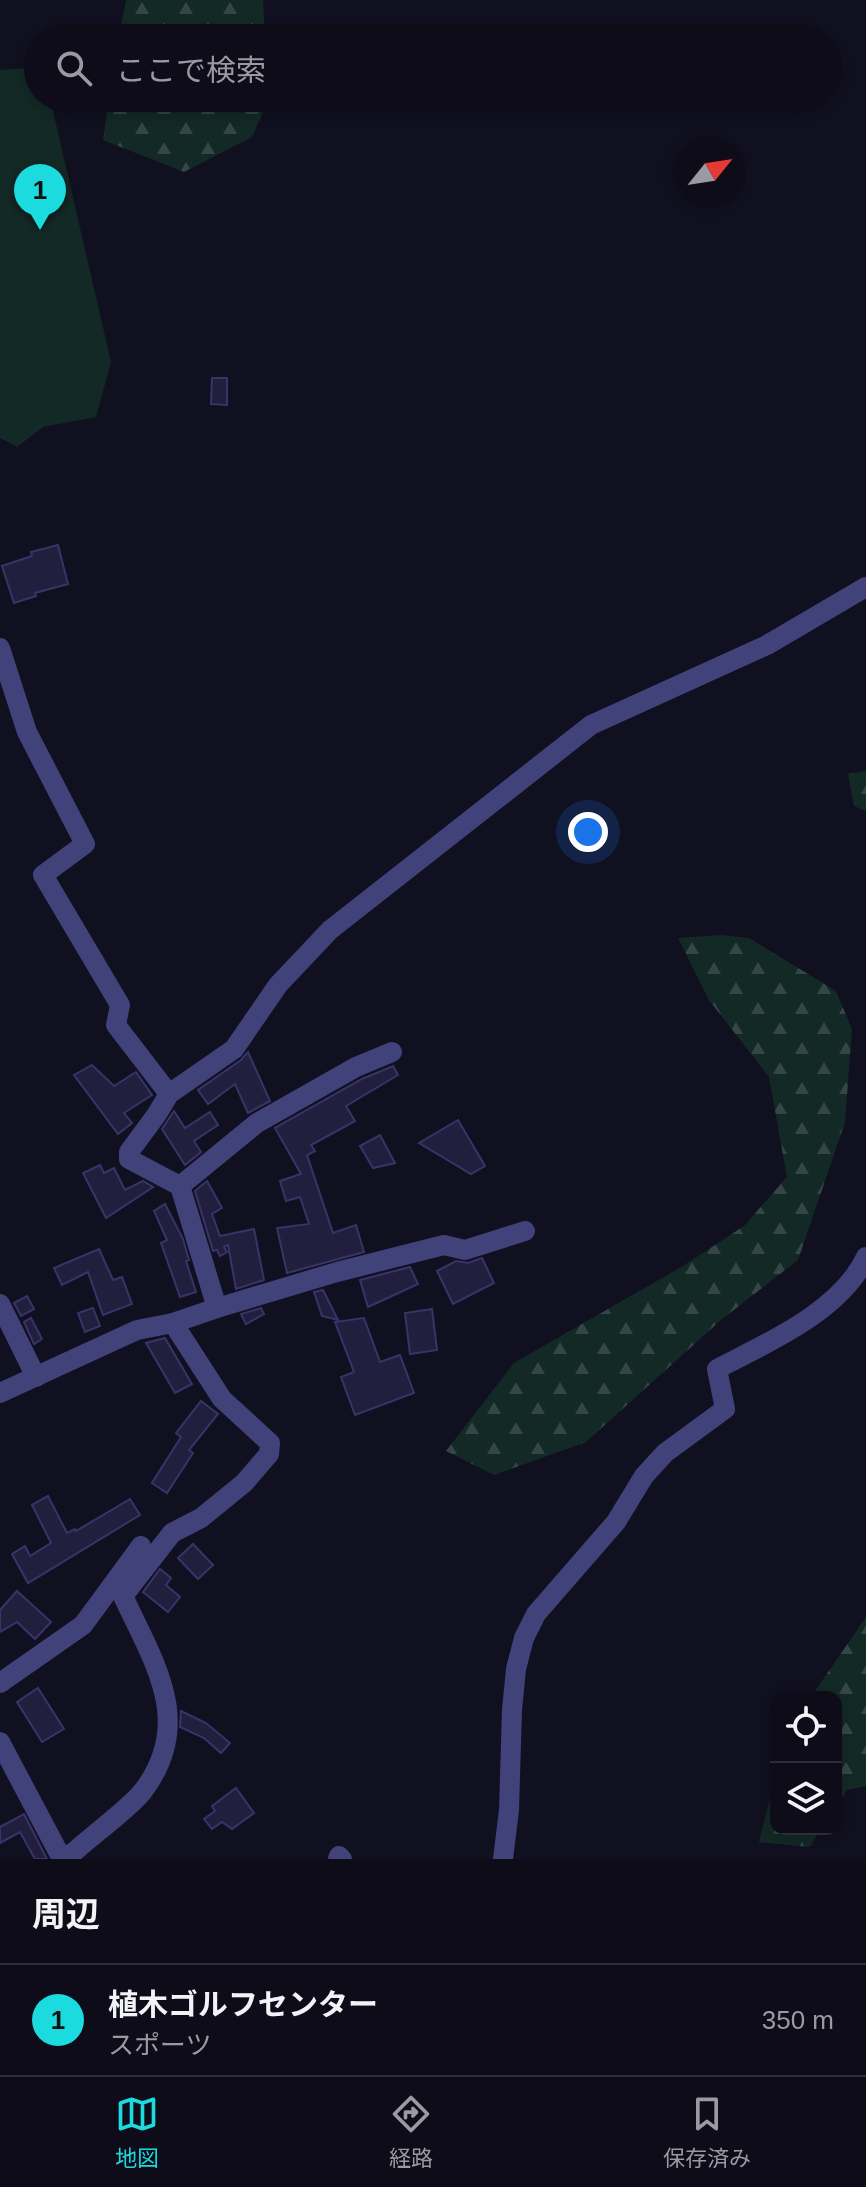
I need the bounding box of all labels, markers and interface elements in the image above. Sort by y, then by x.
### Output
search box [24,24,842,112]
icon: search [52,46,96,90]
text: ここで検索 [116,54,266,87]
north arrow [674,136,746,208]
pin: 1 [14,164,66,230]
your location [568,812,608,852]
map controls [770,1691,842,1835]
button: locate [770,1691,842,1763]
button: layers [770,1763,842,1835]
text: 周辺 [32,1895,100,1933]
text: 植木ゴルフセンター [108,1988,378,2021]
text: 1 [51,2005,65,2035]
text: 350 m [762,2005,834,2035]
text: スポーツ [108,2030,211,2060]
tab: 地図 [115,2092,159,2172]
tab: 経路 [389,2092,433,2172]
tab: 保存済み [663,2092,751,2172]

